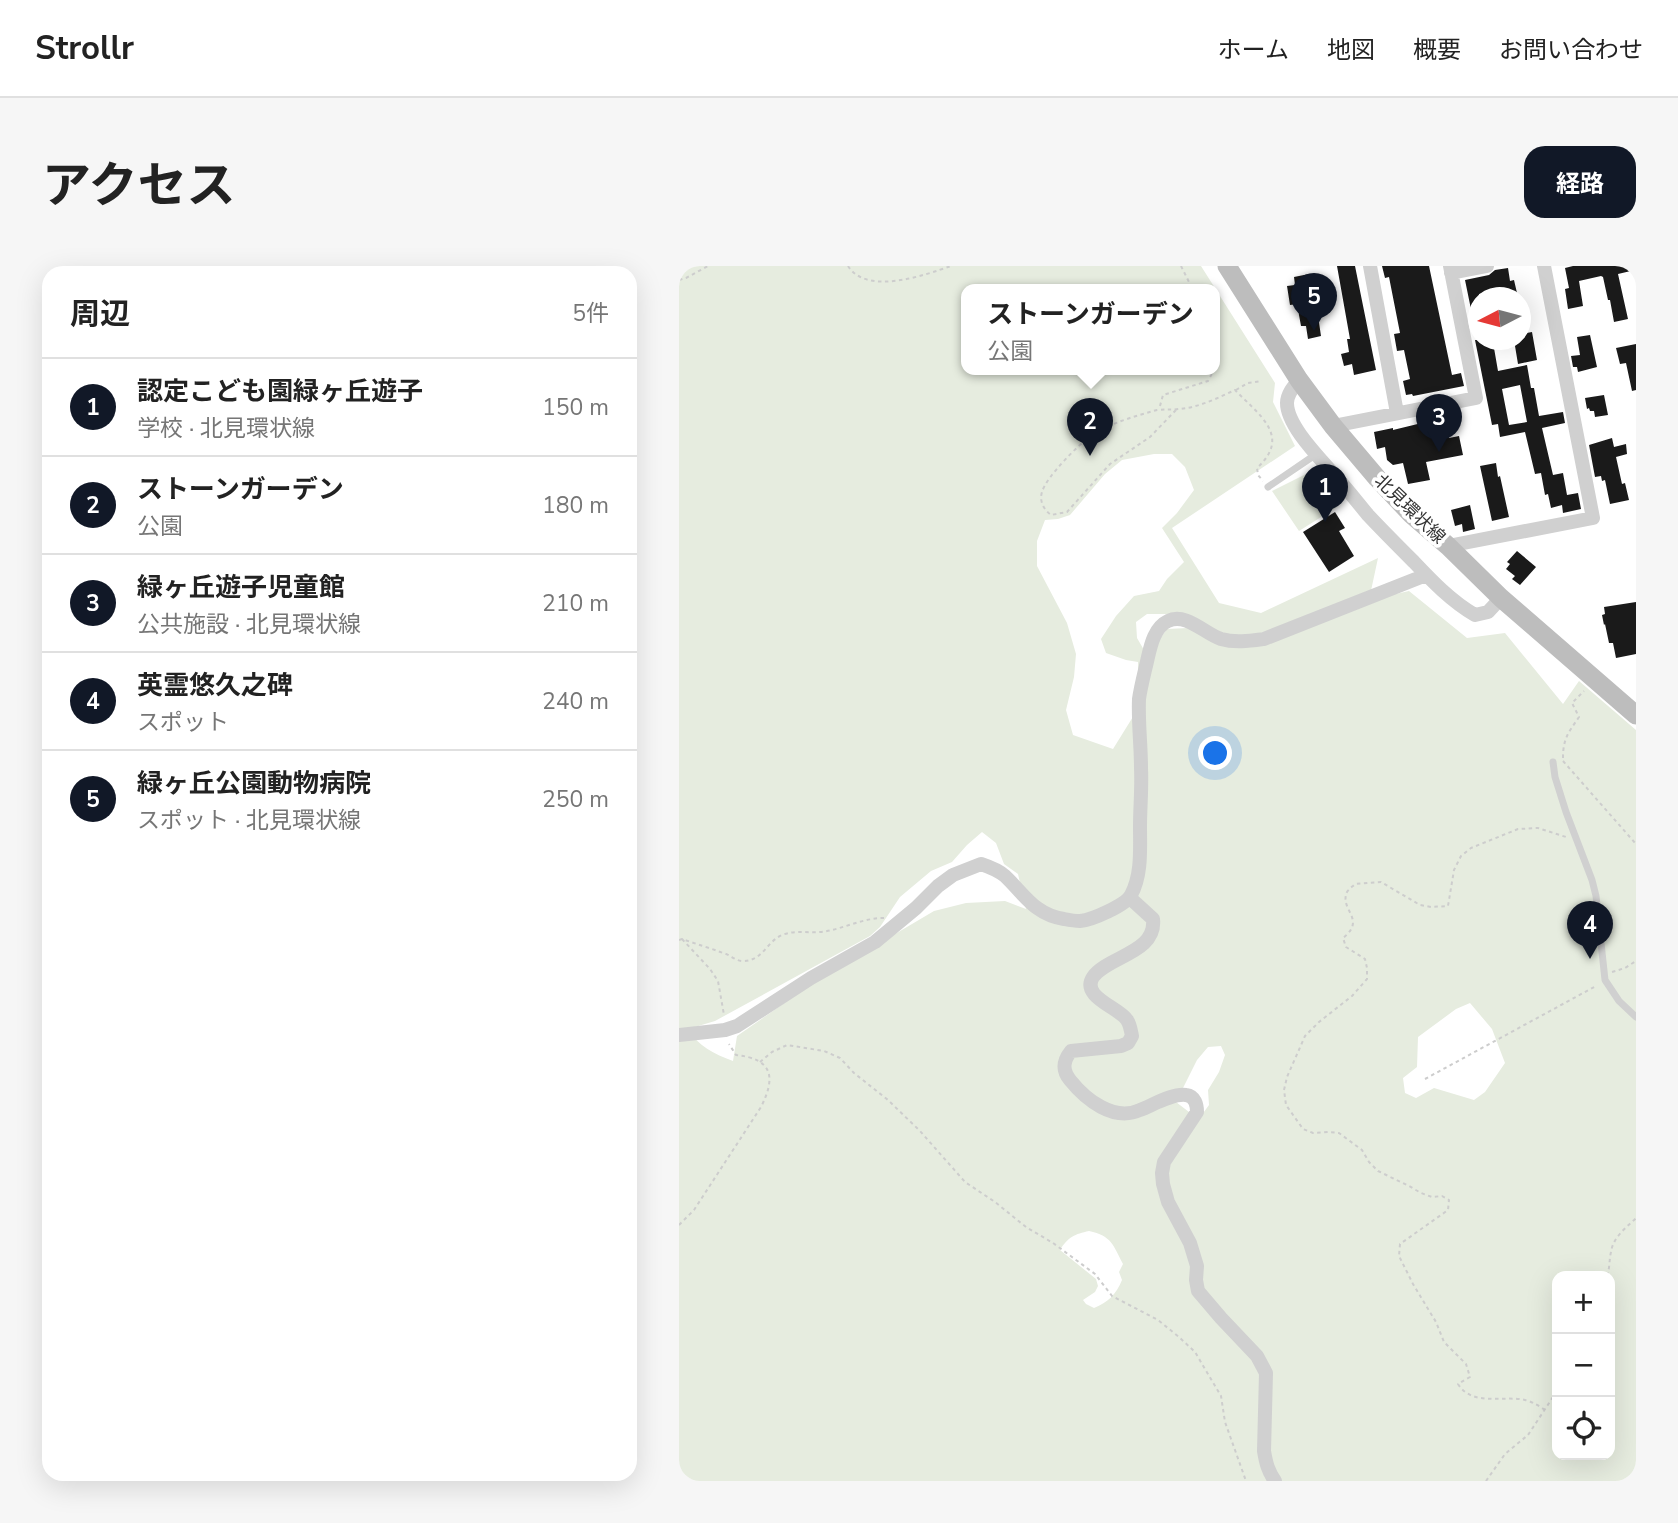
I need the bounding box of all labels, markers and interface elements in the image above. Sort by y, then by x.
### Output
text: Strollr [35,26,134,71]
text: ホーム [1218,34,1289,66]
text: 地図 [1327,34,1375,66]
text: 概要 [1413,34,1461,66]
text: お問い合わせ [1499,34,1643,66]
button: 経路 [1524,146,1636,218]
text: アクセス [42,152,236,219]
pin: 5 [1291,273,1337,331]
popup [961,284,1220,375]
north arrow [1468,287,1531,350]
text: 周辺 [70,294,130,335]
text: ストーンガーデン [987,297,1194,332]
text: 5件 [572,298,609,329]
text: 公園 [987,336,1033,367]
text: 認定こども園緑ヶ丘遊子 [137,374,423,409]
text: 1 [86,392,100,423]
text: 150 m [542,392,609,423]
pin: 3 [1416,394,1462,452]
pin: 2 [1067,398,1113,456]
text: 学校 · 北見環状線 [137,413,315,444]
pin: 1 [1302,464,1348,522]
street label: 北見環状線 [1369,469,1451,549]
text: ストーンガーデン [137,472,344,507]
text: 2 [86,490,100,521]
text: 180 m [542,490,609,521]
text: 公園 [137,511,183,542]
text: 緑ヶ丘遊子児童館 [137,570,345,605]
text: 3 [86,588,100,619]
text: 210 m [542,588,609,619]
text: 公共施設 · 北見環状線 [137,609,361,640]
text: 英霊悠久之碑 [137,668,293,703]
text: 4 [86,686,100,717]
text: 240 m [542,686,609,717]
text: スポット [137,707,229,738]
your location [1198,736,1232,770]
text: 緑ヶ丘公園動物病院 [137,766,371,801]
text: 5 [86,784,100,815]
text: 250 m [542,784,609,815]
text: スポット · 北見環状線 [137,805,361,836]
pin: 4 [1567,901,1613,959]
map controls [1552,1271,1615,1460]
button: + [1552,1271,1615,1334]
button: − [1552,1334,1615,1397]
button: locate [1552,1397,1615,1460]

